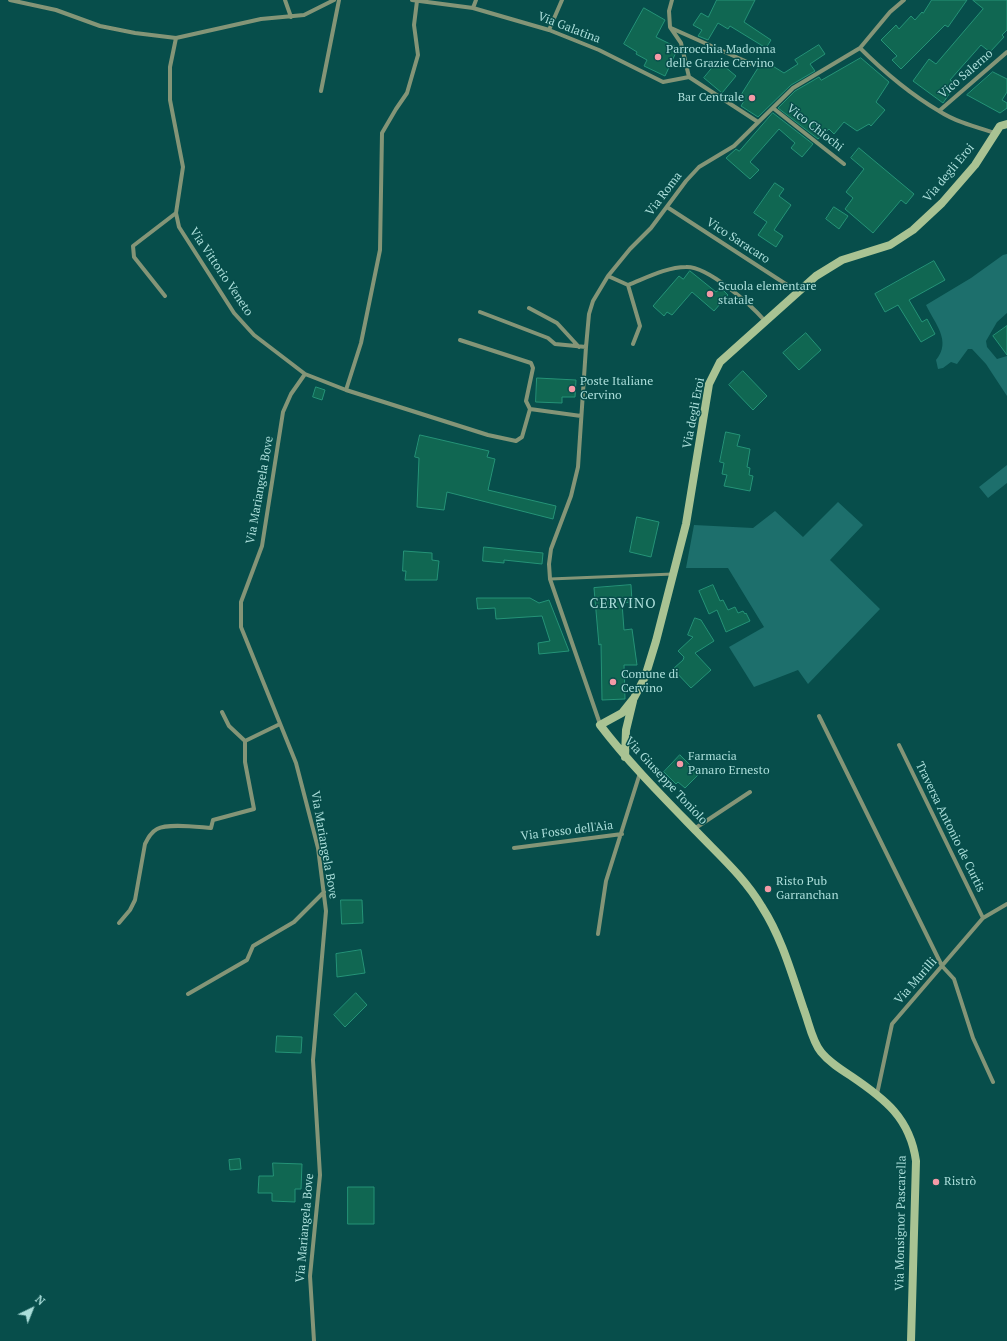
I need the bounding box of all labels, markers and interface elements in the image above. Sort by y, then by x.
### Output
street label: Via Galatina [536,9,602,47]
place label: Parrocchia Madonna delle Grazie Cervino [666,43,776,71]
street label: Vico Salerno [936,47,996,101]
marker: Parrocchia Madonna delle Grazie Cervino [653,52,663,62]
place label: Bar Centrale [678,91,744,105]
marker: Bar Centrale [747,93,757,103]
street label: Vico Chiochi [784,101,846,155]
street label: Via degli Eroi [920,141,978,205]
street label: Via Roma [643,169,685,219]
street label: Vico Saracaro [704,215,772,267]
street label: Via Vittorio Veneto [186,225,256,319]
place label: Scuola elementare statale [718,280,816,308]
marker: Scuola elementare statale [705,289,715,299]
place label: Poste Italiane Cervino [580,375,653,403]
street label: Via degli Eroi [680,376,708,450]
marker: Poste Italiane Cervino [567,384,577,394]
street label: Via Mariangela Bove [243,435,277,545]
district label: CERVINO [589,596,657,612]
place label: Comune di Cervino [621,668,679,696]
marker: Comune di Cervino [608,677,618,687]
street label: Via Giuseppe Toniolo [622,734,710,828]
place label: Farmacia Panaro Ernesto [688,750,770,778]
marker: Farmacia Panaro Ernesto [675,759,685,769]
street label: Traversa Antonio de Curtis [912,759,988,895]
street label: Via Mariangela Bove [307,790,341,900]
street label: Via Fosso dell'Aia [520,818,614,844]
place label: Risto Pub Garranchan [776,875,839,903]
marker: Risto Pub Garranchan [763,884,773,894]
street label: Via Murilli [892,955,940,1007]
street label: Via Monsignor Pascarella [893,1155,909,1291]
street label: Via Mariangela Bove [293,1173,317,1283]
place label: Ristrò [944,1175,976,1189]
marker: Ristrò [931,1177,941,1187]
north arrow [12,1289,52,1329]
text: N [32,1292,48,1308]

